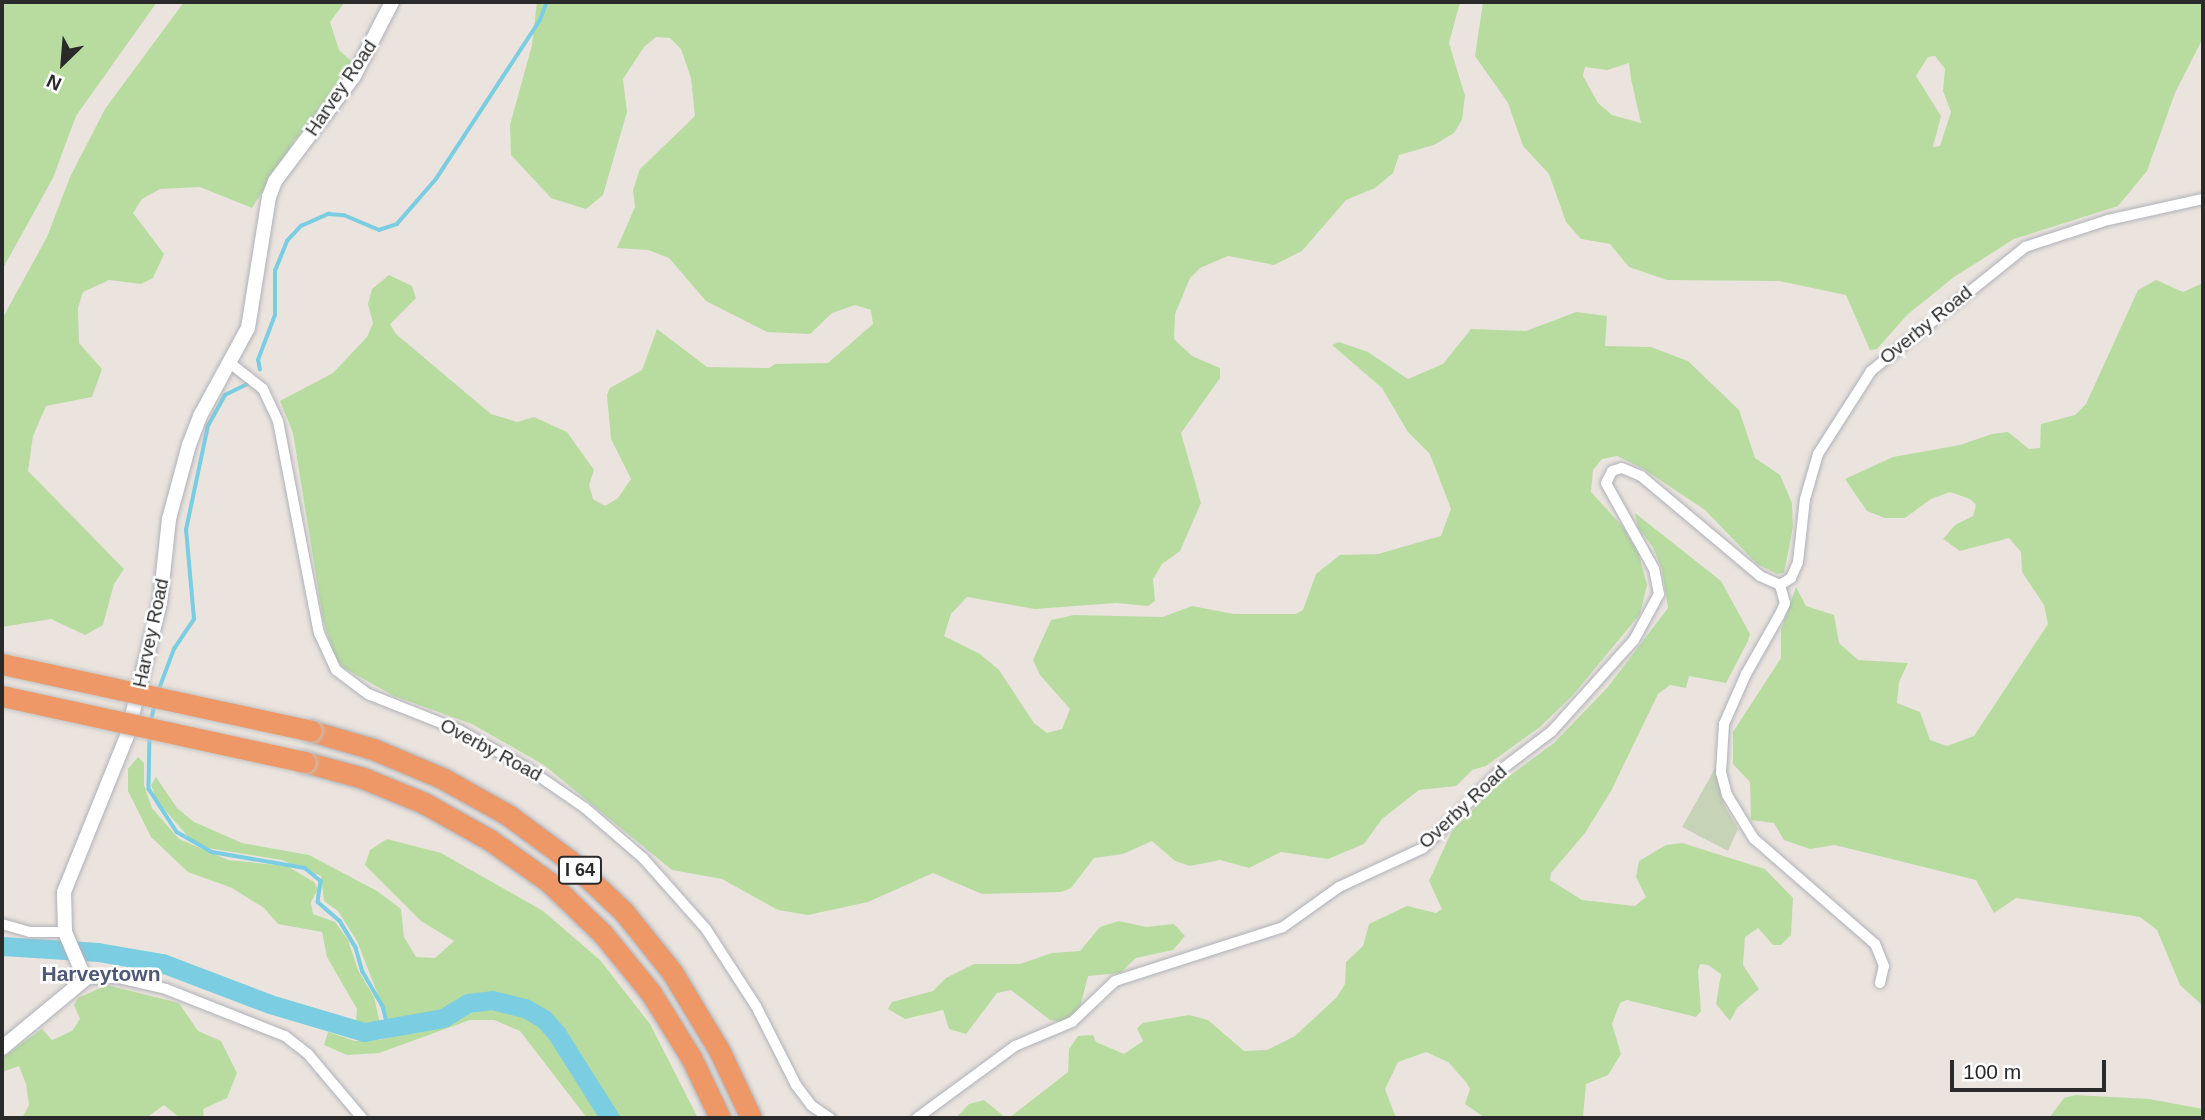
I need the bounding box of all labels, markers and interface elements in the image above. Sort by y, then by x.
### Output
north arrow [28,28,98,98]
street label: Harvey Road [301,36,381,140]
text: N [43,70,65,95]
street label: Overby Road [1875,281,1977,369]
street label: Harvey Road [128,576,174,690]
street label: Overby Road [436,714,546,786]
street label: Overby Road [1414,760,1512,854]
road number: I 64 [557,856,603,884]
district label: Harveytown [41,961,161,987]
scale bar [1953,1046,2109,1090]
text: 100 m [1963,1060,2021,1083]

